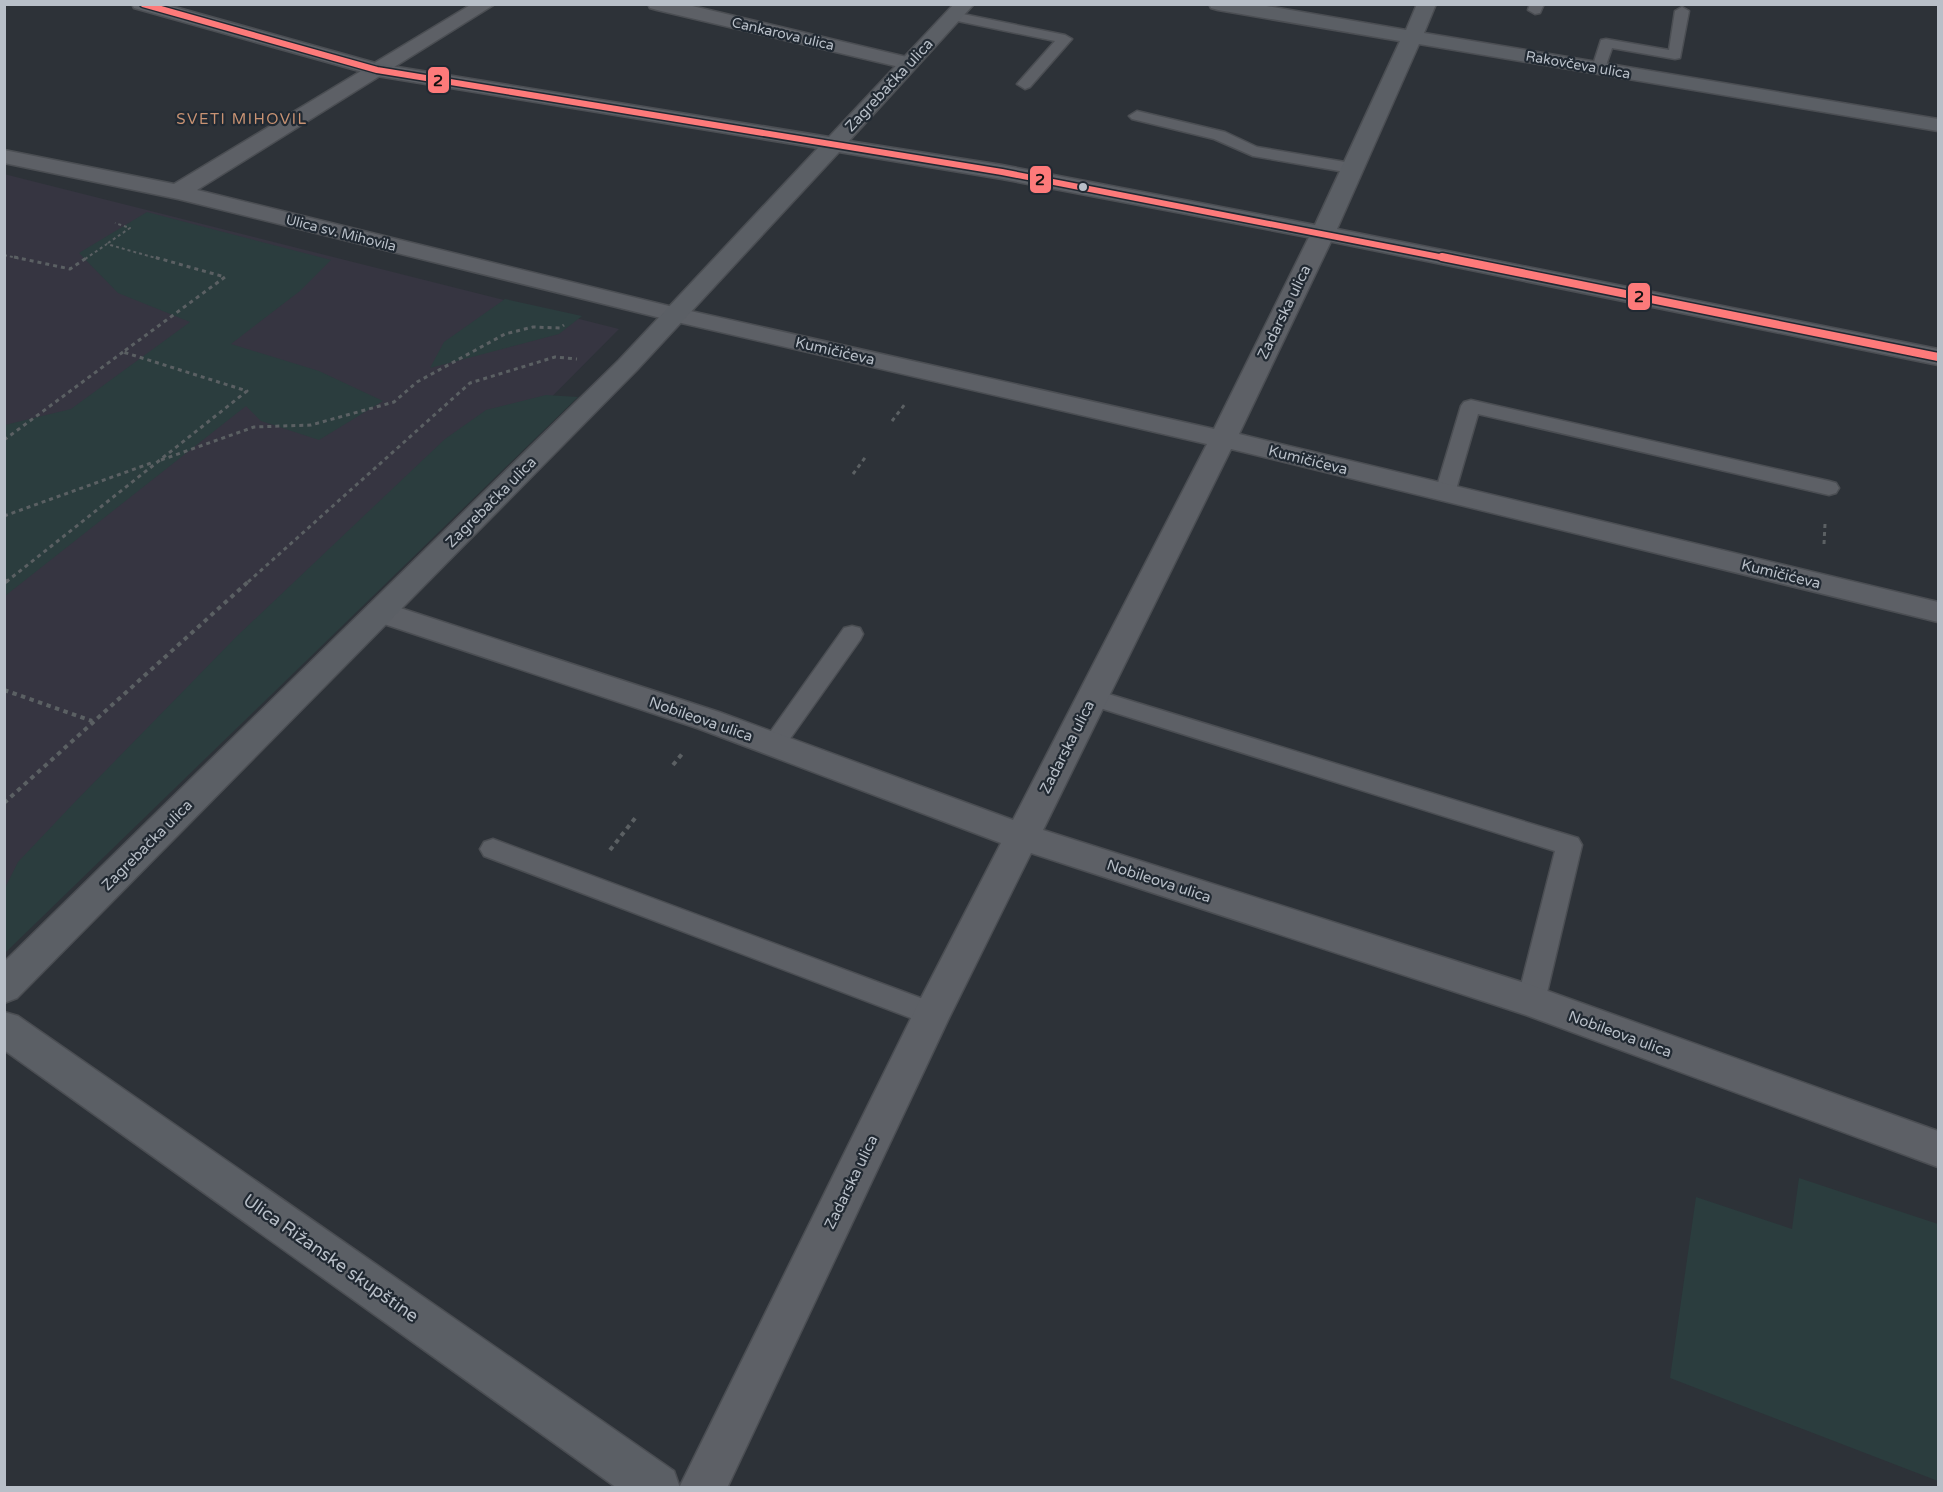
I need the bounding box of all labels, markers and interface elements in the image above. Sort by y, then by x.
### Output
street label: Cankarova ulica [730,14,836,54]
street label: Zagrebačka ulica [841,35,937,135]
street label: Rakovčeva ulica [1524,47,1632,83]
line badge: 2 [427,66,450,94]
text: 2 [433,71,443,91]
district label: SVETI MIHOVIL [176,110,308,128]
line badge: 2 [1029,165,1052,194]
text: 2 [1035,170,1045,190]
unlabelled marker [1077,181,1089,193]
street label: Ulica sv. Mihovila [284,211,398,255]
street label: Zadarska ulica [1254,262,1314,362]
line badge: 2 [1627,282,1651,311]
text: 2 [1634,287,1644,307]
street label: Kumičićeva [793,333,877,369]
street label: Kumičićeva [1266,441,1350,479]
street label: Zagrebačka ulica [442,453,540,551]
street label: Kumičićeva [1739,555,1823,593]
street label: Nobileova ulica [647,693,755,745]
street label: Zadarska ulica [1036,697,1098,797]
street label: Zagrebačka ulica [98,796,196,894]
street label: Nobileova ulica [1105,856,1213,906]
street label: Nobileova ulica [1566,1007,1674,1061]
street label: Zadarska ulica [821,1132,881,1232]
street label: Ulica Rižanske skupštine [239,1189,423,1327]

